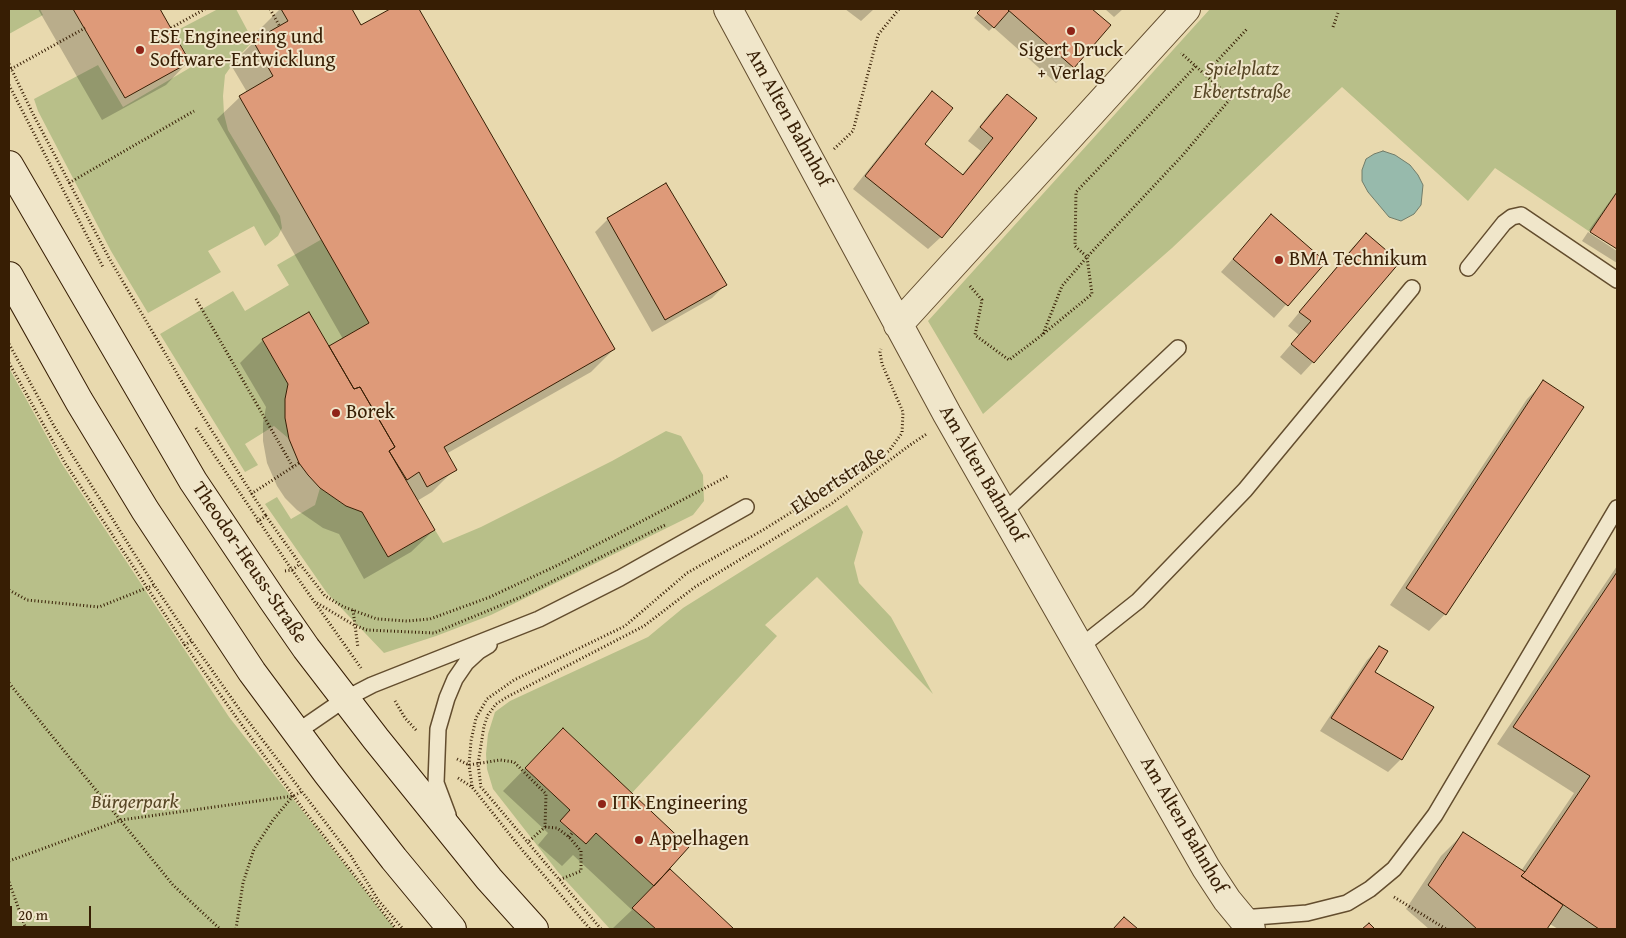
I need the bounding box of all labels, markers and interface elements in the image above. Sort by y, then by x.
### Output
marker: Sigert Druck + Verlag [1065,25,1077,37]
place label: ESE Engineering und Software-Entwicklung [150,26,336,73]
place label: Sigert Druck + Verlag [1019,39,1123,86]
marker: ESE Engineering und Software-Entwicklung [134,44,146,56]
street label: Am Alten Bahnhof [740,45,836,191]
park label: Spielplatz Ekbertstraße [1193,58,1291,105]
place label: BMA Technikum [1289,248,1427,272]
marker: BMA Technikum [1273,254,1285,266]
place label: Borek [346,401,395,425]
street label: Am Alten Bahnhof [933,401,1031,547]
marker: Borek [330,407,342,419]
street label: Ekbertstraße [787,441,891,521]
street label: Theodor-Heuss-Straße [186,478,312,648]
street label: Am Alten Bahnhof [1134,752,1232,898]
park label: Bürgerpark [91,791,179,815]
place label: ITK Engineering [612,792,748,816]
marker: ITK Engineering [596,798,608,810]
place label: Appelhagen [649,828,749,852]
marker: Appelhagen [633,834,645,846]
scale bar [12,896,94,928]
text: 20 m [18,904,48,925]

